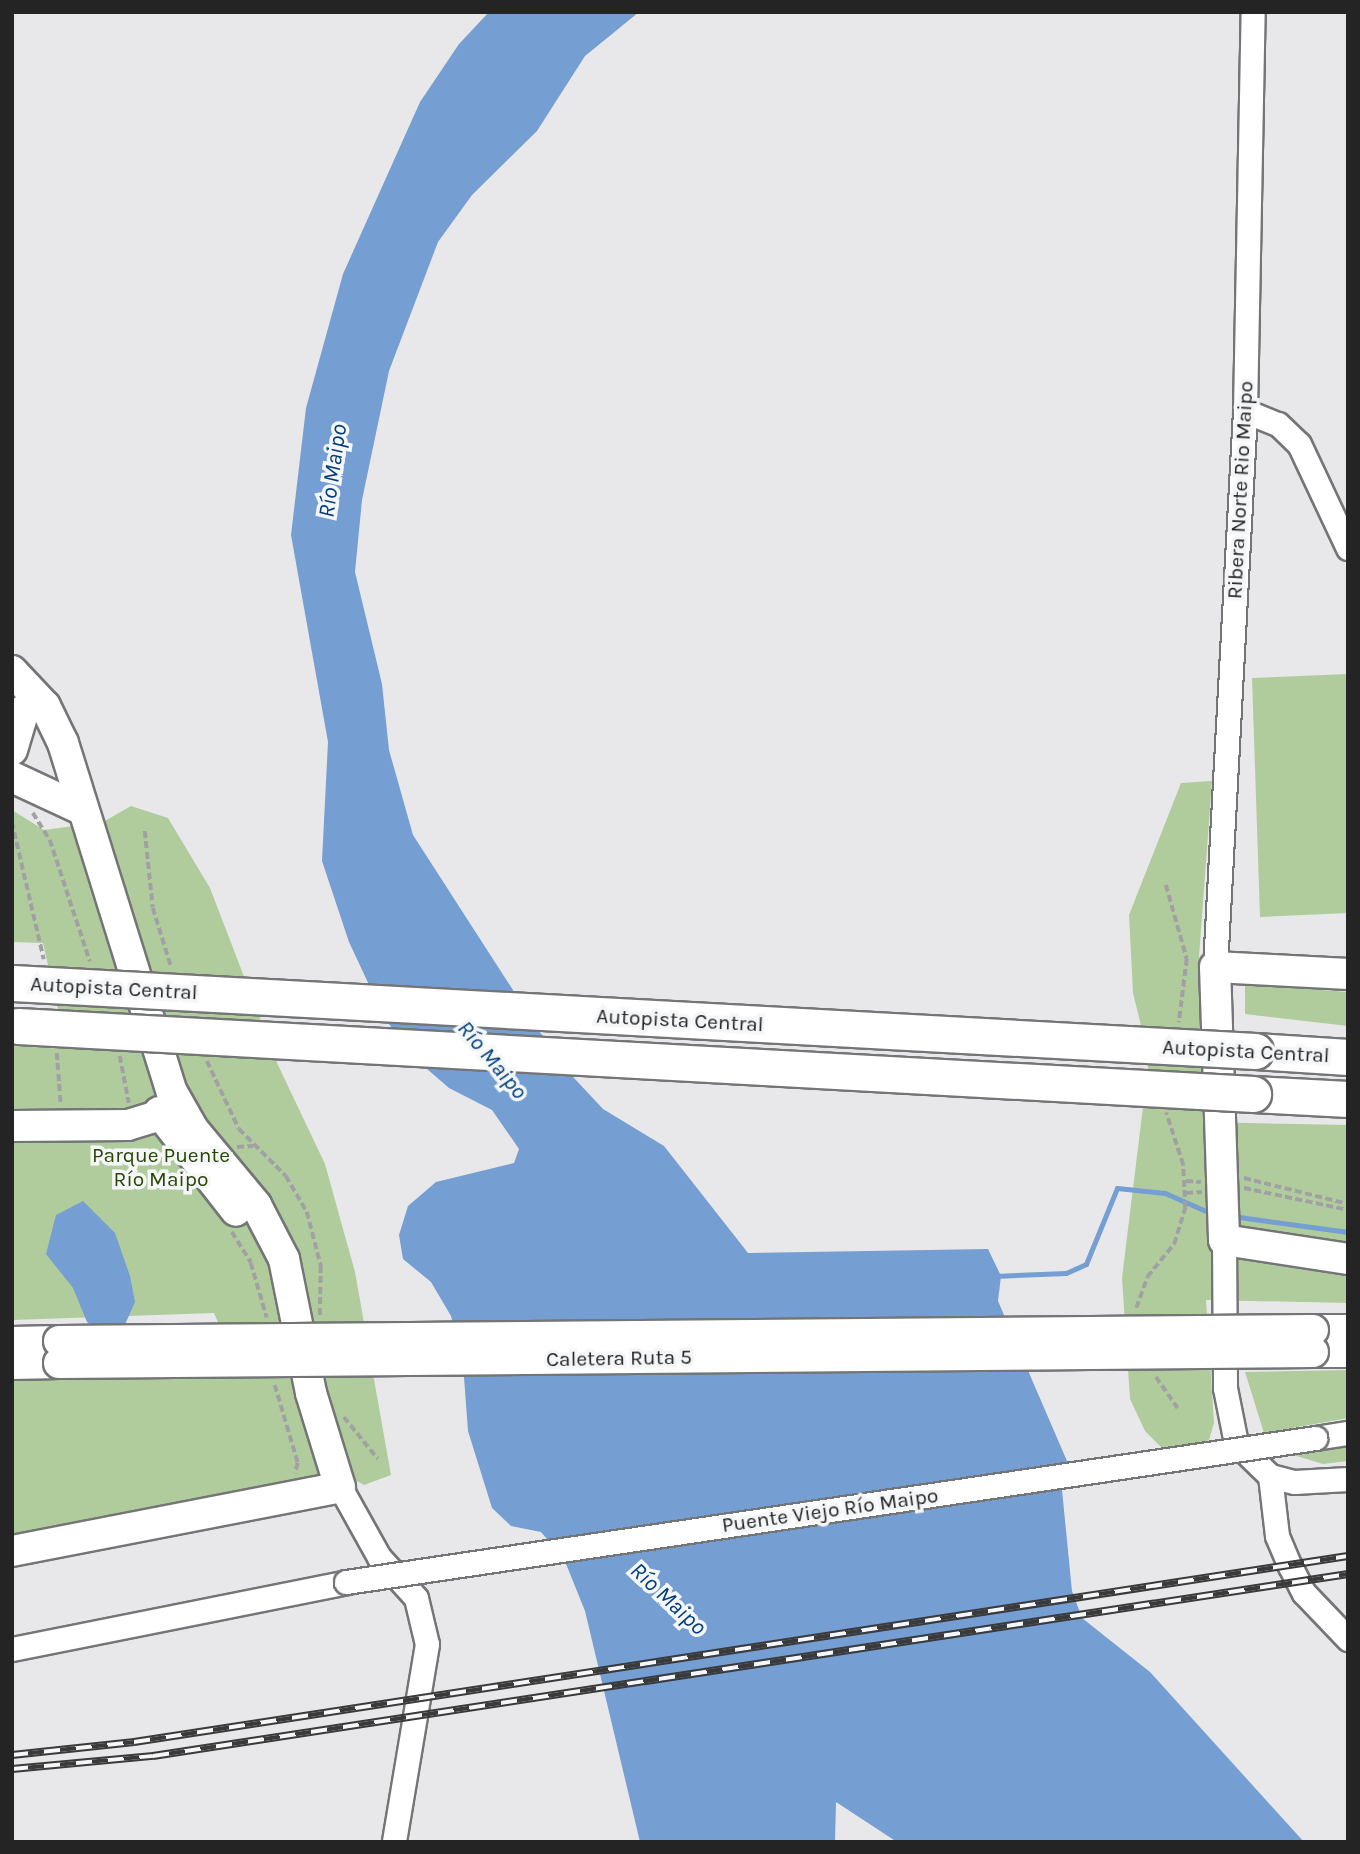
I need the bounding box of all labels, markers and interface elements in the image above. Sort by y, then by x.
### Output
street label: Ribera Norte Rio Maipo [1222,380,1258,600]
water label: Río Maipo [313,423,353,519]
street label: Autopista Central [30,971,198,1005]
street label: Autopista Central [596,1003,764,1037]
water label: Río Maipo [451,1015,533,1105]
street label: Autopista Central [1162,1034,1330,1068]
park label: Parque Puente Río Maipo [92,1142,230,1192]
street label: Caletera Ruta 5 [546,1344,692,1372]
street label: Puente Viejo Río Maipo [720,1482,940,1538]
water label: Río Maipo [624,1557,712,1641]

